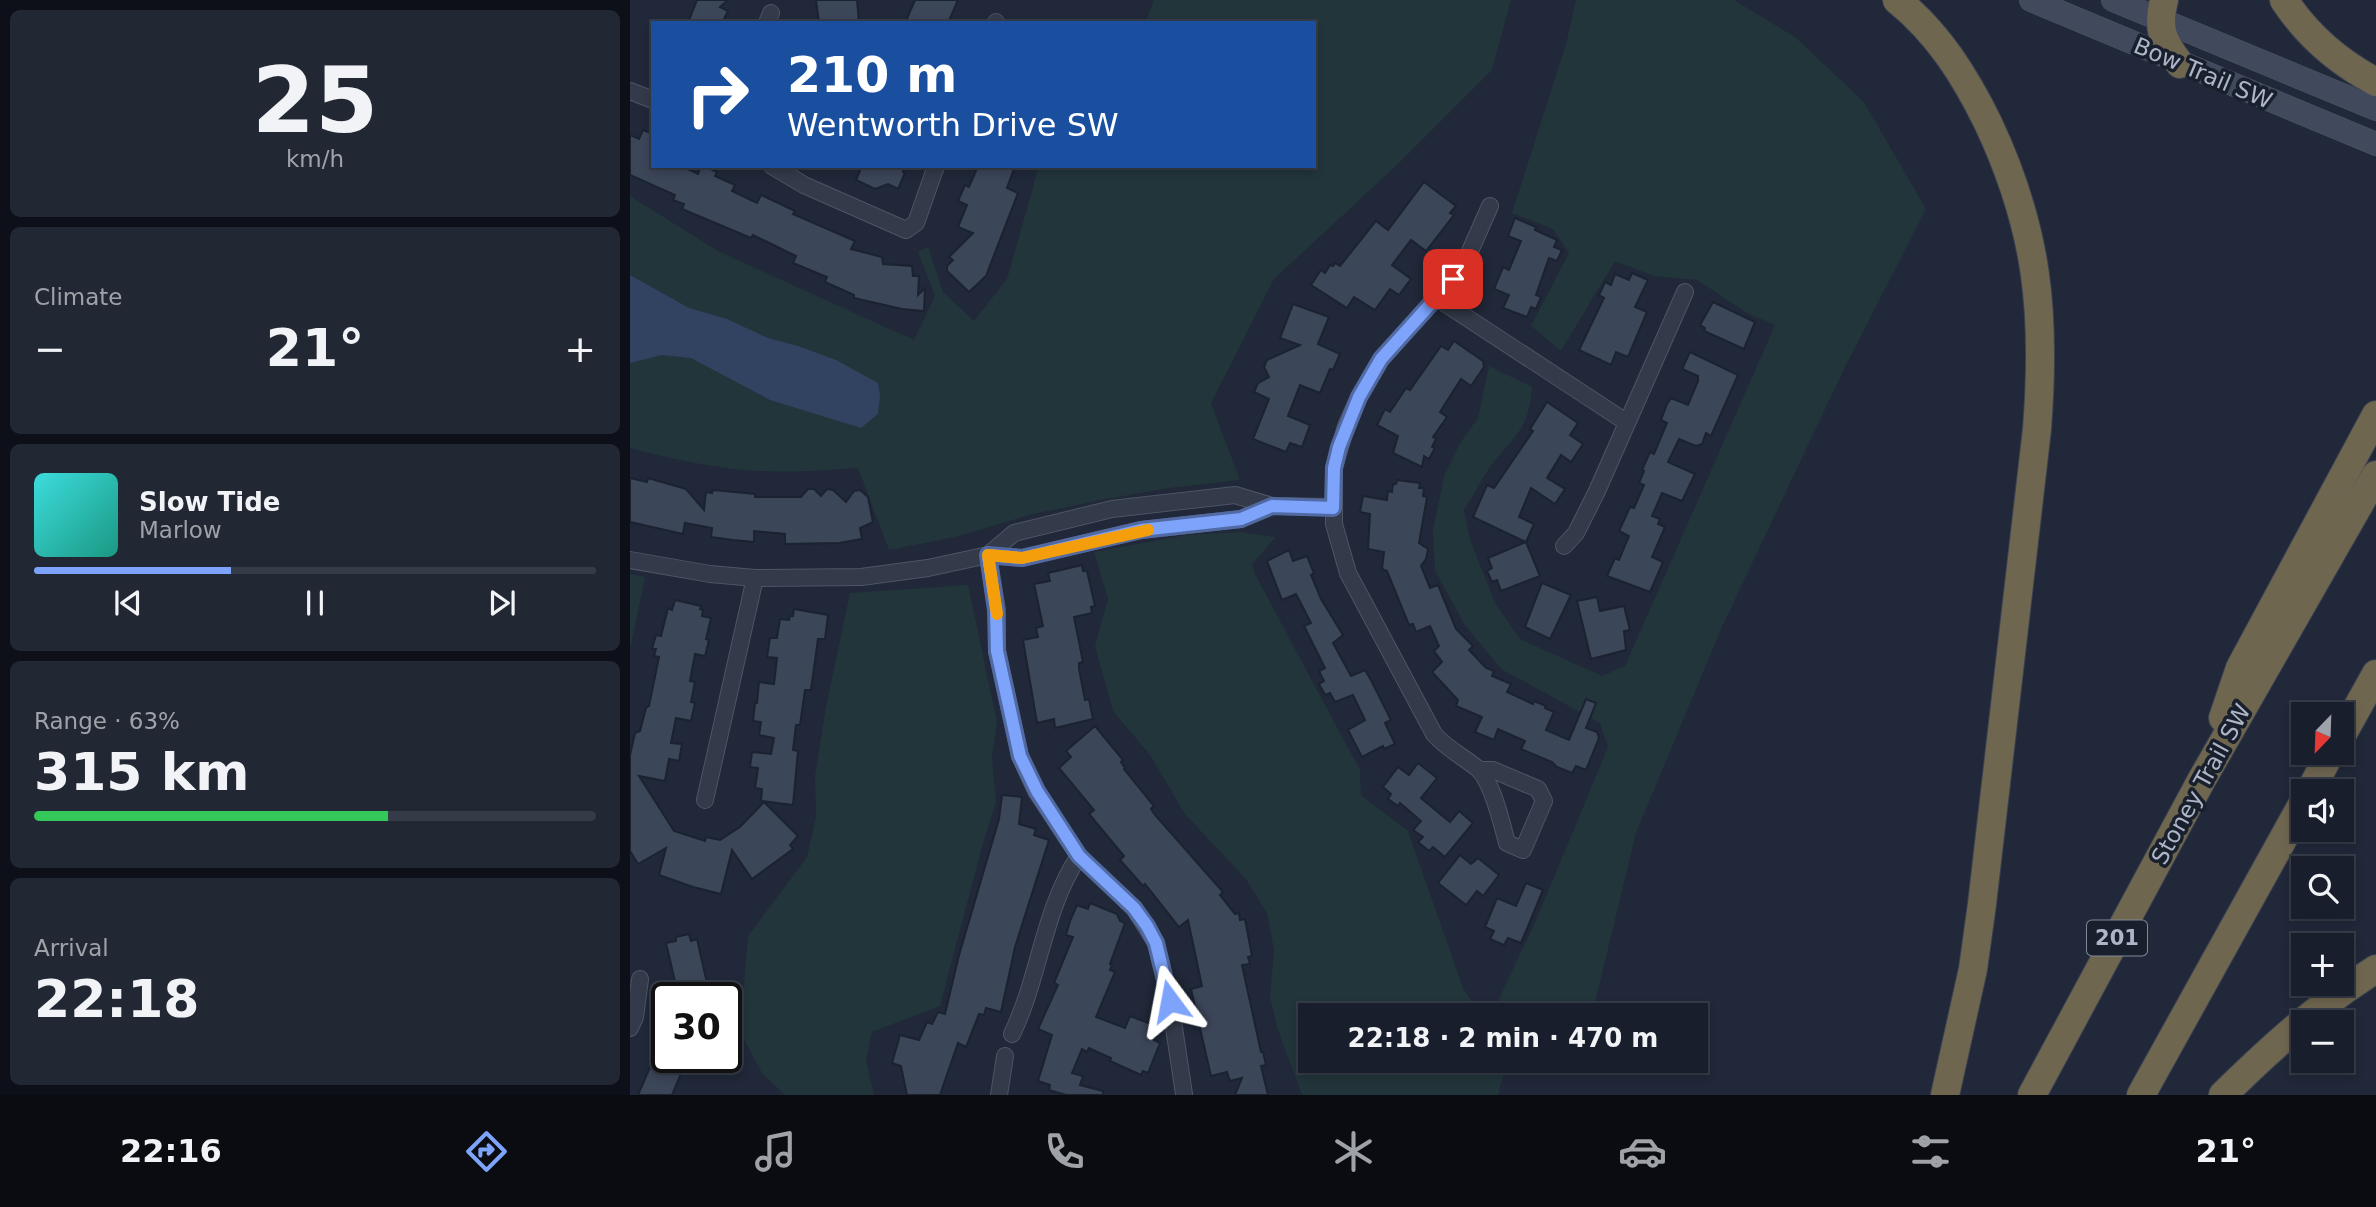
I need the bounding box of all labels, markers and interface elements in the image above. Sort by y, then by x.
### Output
street label: Bow Trail SW [2130,32,2276,114]
text: 210 m [787,47,957,104]
text: 25 [252,48,378,153]
icon: right [672,49,763,140]
text: Wentworth Drive SW [787,106,1119,144]
text: km/h [286,146,344,172]
pin [1423,249,1483,309]
icon: arrive [1434,260,1472,298]
text: Climate [34,284,123,310]
text: 21° [266,318,364,378]
text: − [34,327,66,371]
text: + [564,327,596,371]
text: Slow Tide [139,487,280,517]
text: Marlow [139,517,222,543]
icon: previous [109,584,147,622]
icon: pause [296,584,334,622]
icon: next [483,584,521,622]
street label: Stoney Trail SW [2146,699,2256,869]
north arrow [2291,702,2354,765]
map controls [2291,702,2354,1073]
text: Range · 63% [34,708,180,734]
text: 315 km [34,742,249,802]
button: sound [2291,779,2354,842]
button: search [2291,856,2354,919]
road number: 201 [2087,920,2147,956]
button: + [2291,933,2354,996]
text: Arrival [34,935,109,961]
position arrow [1133,964,1207,1038]
text: 22:18 [34,969,200,1029]
speed limit sign: 30 [651,982,742,1073]
button: − [2291,1010,2354,1073]
text: 22:18 · 2 min · 470 m [1348,1023,1658,1053]
icon: directions [462,1127,511,1176]
icon: music [751,1127,800,1176]
icon: phone [1040,1127,1089,1176]
icon: climate [1329,1127,1378,1176]
icon: car [1618,1127,1667,1176]
icon: filters [1906,1127,1955,1176]
text: 22:16 [120,1132,222,1170]
text: 21° [2195,1132,2256,1170]

